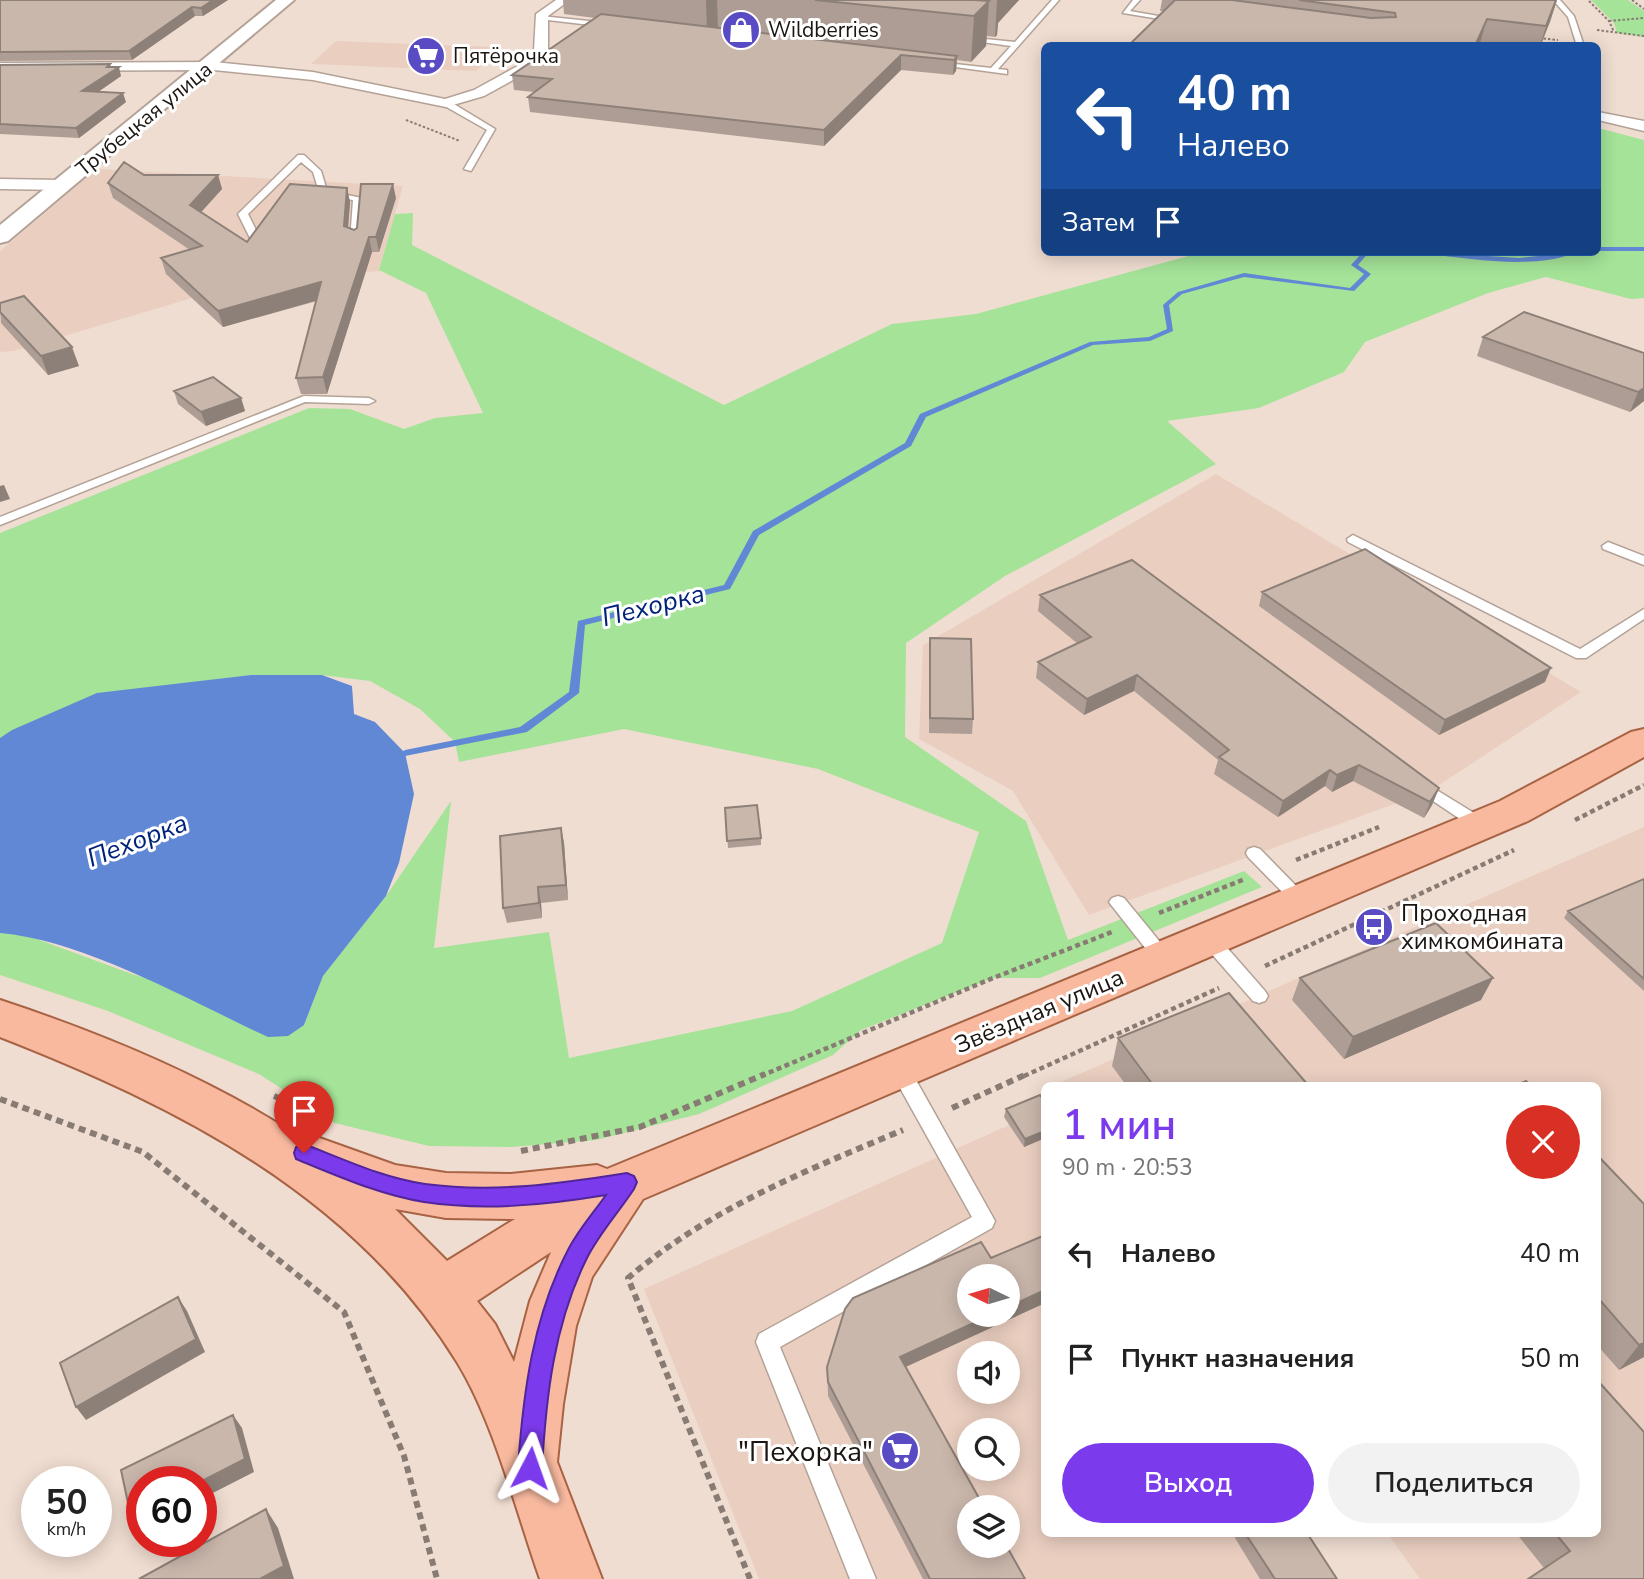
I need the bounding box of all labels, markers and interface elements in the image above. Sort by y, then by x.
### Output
shop icon: Wildberries [720,9,762,51]
place label: Wildberries [768,16,879,44]
supermarket icon: Пятёрочка [405,35,447,77]
place label: Пятёрочка [453,42,559,70]
street label: Трубецкая улица [70,55,218,183]
text: 40 m [1177,60,1292,127]
icon: left [1062,70,1153,161]
text: Налево [1177,124,1290,167]
icon: arrive [1149,203,1187,241]
text: Затем [1062,205,1135,240]
water label: Пехорка [598,576,708,635]
water label: Пехорка [82,805,192,876]
place label: Проходная химкомбината [1401,897,1564,957]
bus stop icon: Проходная химкомбината [1353,906,1395,948]
street label: Звёздная улица [949,961,1129,1061]
pin [274,1081,334,1153]
icon: arrive [285,1092,323,1130]
text: 1 мин [1062,1097,1176,1154]
button: close [1506,1105,1580,1179]
text: 90 m · 20:53 [1062,1152,1193,1183]
icon: left [1062,1235,1100,1273]
text: Налево [1121,1236,1216,1271]
text: 40 m [1520,1236,1580,1271]
north arrow [957,1264,1020,1326]
map controls [957,1264,1020,1558]
icon: arrive [1062,1340,1100,1378]
button: sound [957,1341,1020,1404]
text: Пункт назначения [1121,1341,1354,1376]
text: 50 m [1520,1341,1580,1376]
button: search [957,1418,1020,1481]
supermarket icon: "Пехорка" [879,1430,921,1472]
position arrow [493,1431,567,1505]
place label: "Пехорка" [738,1433,873,1471]
button: Выход [1062,1443,1314,1523]
button: Поделиться [1328,1443,1580,1523]
speed limit sign: 60 [126,1466,217,1557]
text: 50 [45,1479,88,1526]
button: layers [957,1495,1020,1558]
text: km/h [47,1517,86,1541]

